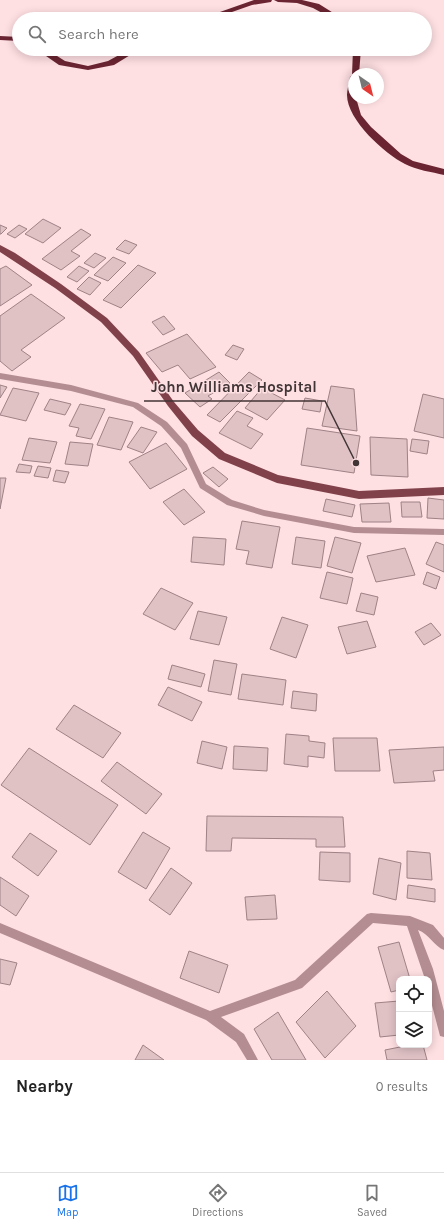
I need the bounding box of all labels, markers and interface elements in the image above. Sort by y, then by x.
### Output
search box [12,12,432,56]
icon: search [26,23,48,45]
text: Search here [58,25,139,43]
north arrow [348,68,384,104]
callout: John Williams Hospital [144,374,325,401]
text: John Williams Hospital [151,378,317,396]
map controls [396,976,432,1048]
button: locate [396,976,432,1012]
button: layers [396,1012,432,1048]
text: Nearby [16,1076,73,1096]
text: 0 results [376,1079,428,1094]
tab: Map [57,1182,79,1219]
tab: Directions [192,1182,244,1219]
tab: Saved [357,1182,387,1219]

